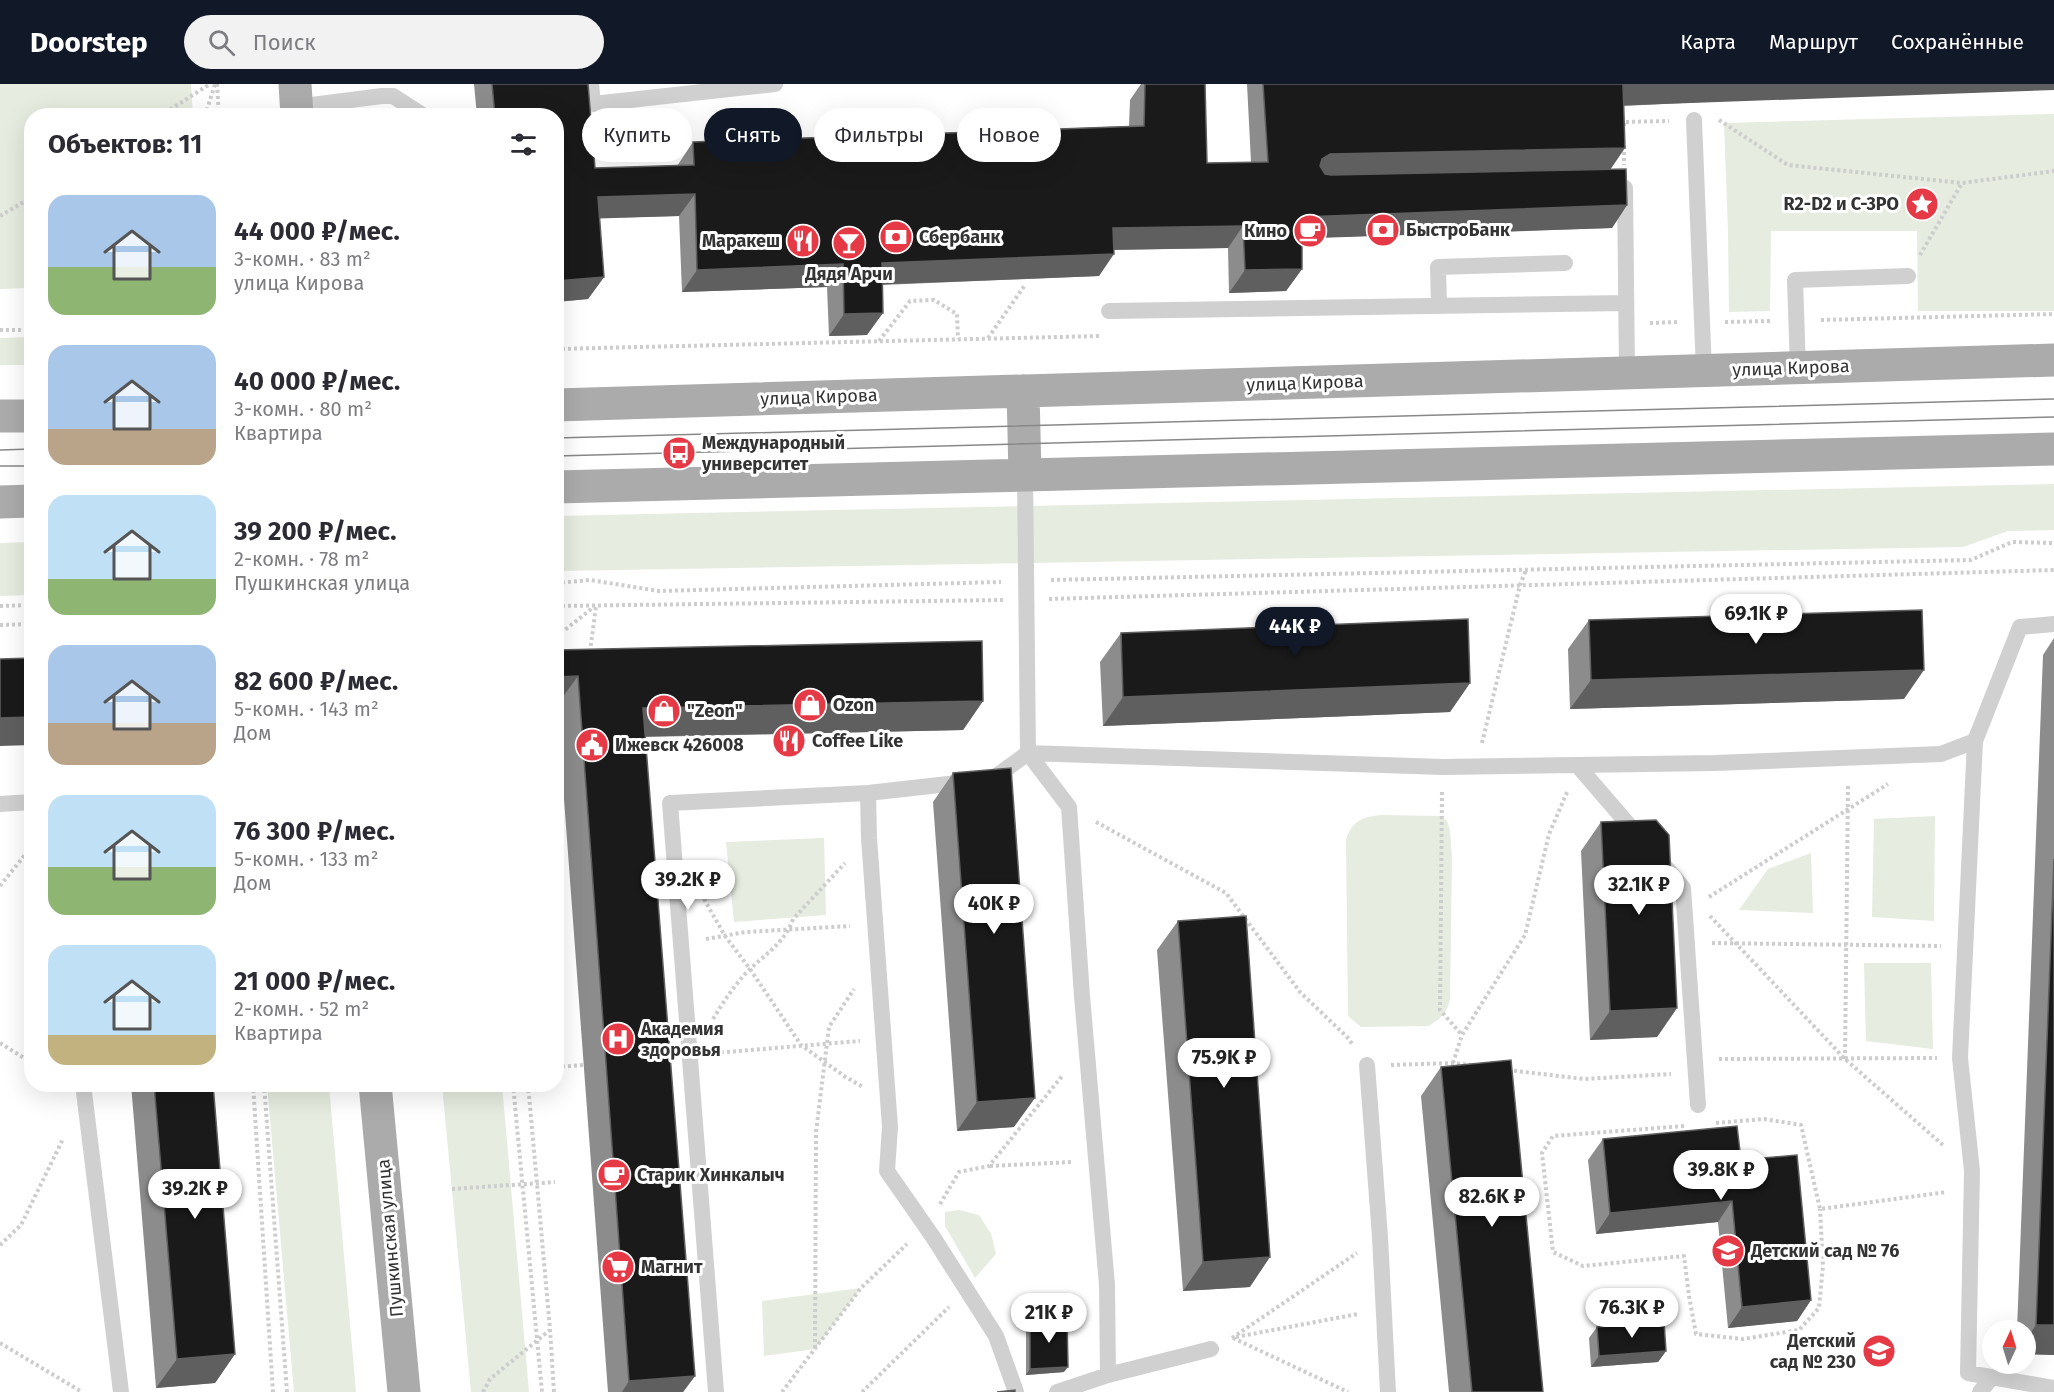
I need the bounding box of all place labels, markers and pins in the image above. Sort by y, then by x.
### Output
place icon: R2-D2 и C-3PO [1904,186,1940,222]
place label: R2-D2 и C-3PO [1783,193,1899,215]
bank icon: БыстроБанк [1365,212,1401,248]
cafe icon: Кино [1292,213,1328,249]
bank icon: Сбербанк [878,219,914,255]
place label: БыстроБанк [1406,219,1510,241]
place label: Кино [1244,220,1287,242]
restaurant icon: Маракеш [785,223,821,259]
bar icon: Дядя Арчи [831,225,867,261]
place label: Сбербанк [919,226,1001,248]
place label: Маракеш [702,230,780,252]
place label: Дядя Арчи [804,263,893,285]
place label: Международный университет [701,432,845,475]
bus stop icon: Международный университет [661,435,697,471]
pin: 69.1K ₽ [1701,594,1811,645]
pin: 44K ₽ [1253,607,1337,658]
shop icon: Ozon [792,687,828,723]
shop icon: "Zeon" [646,693,682,729]
place label: Ozon [833,694,874,716]
place label: "Zeon" [687,700,743,722]
restaurant icon: Coffee Like [771,723,807,759]
public building icon: Ижевск 426008 [574,727,610,763]
place label: Coffee Like [812,730,903,752]
place label: Ижевск 426008 [615,734,744,756]
pin: 39.2K ₽ [633,860,743,911]
pin: 32.1K ₽ [1584,865,1694,916]
pin: 40K ₽ [952,884,1036,935]
place label: Академия здоровья [640,1018,724,1061]
hospital icon: Академия здоровья [600,1021,636,1057]
pin: 75.9K ₽ [1169,1038,1279,1089]
pin: 39.8K ₽ [1666,1150,1776,1201]
cafe icon: Старик Хинкалыч [596,1157,632,1193]
place label: Старик Хинкалыч [637,1164,785,1186]
pin: 39.2K ₽ [140,1169,250,1220]
pin: 82.6K ₽ [1437,1177,1547,1228]
school or university icon: Детский сад № 76 [1710,1233,1746,1269]
place label: Детский сад № 76 [1750,1240,1899,1262]
supermarket icon: Магнит [600,1249,636,1285]
place label: Магнит [641,1256,703,1278]
pin: 76.3K ₽ [1577,1288,1687,1339]
pin: 21K ₽ [1007,1293,1091,1344]
place label: Детский сад № 230 [1770,1330,1856,1373]
school or university icon: Детский сад № 230 [1861,1333,1897,1369]

